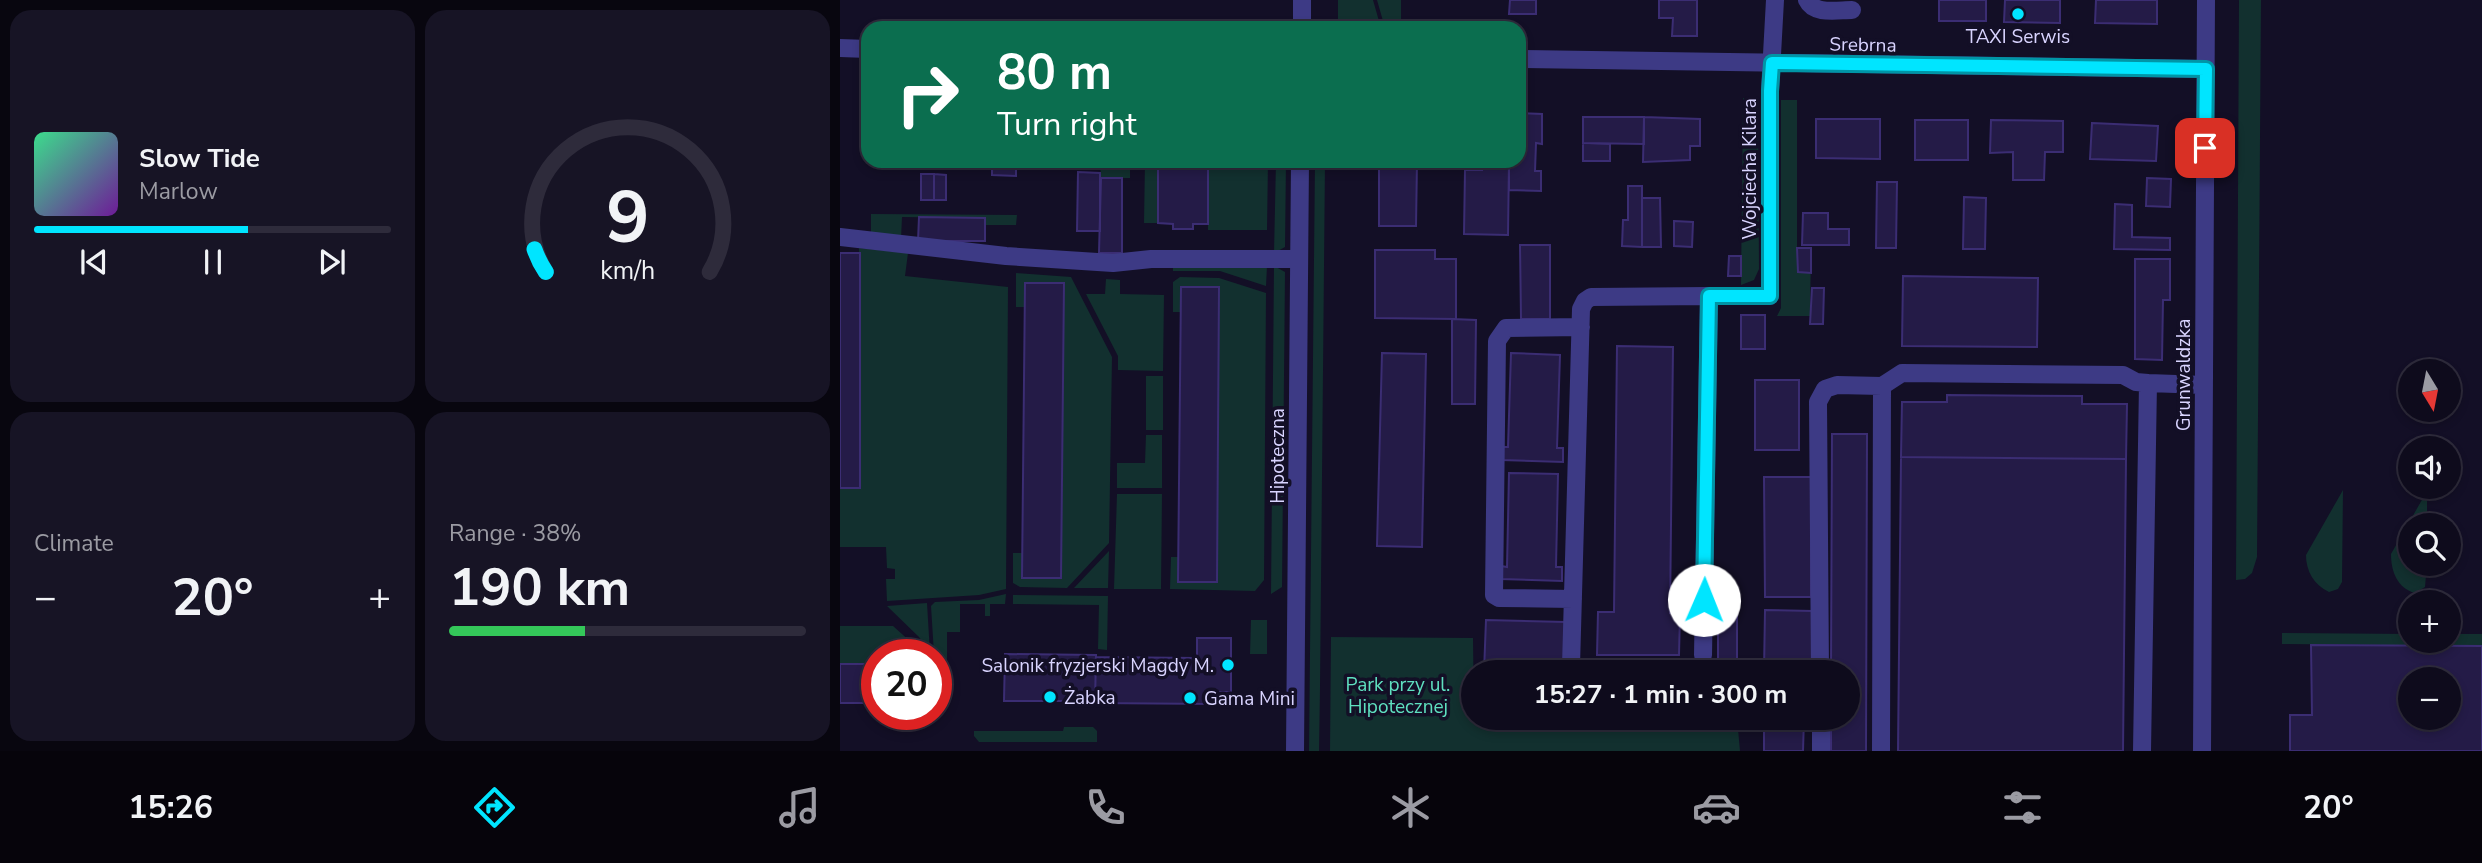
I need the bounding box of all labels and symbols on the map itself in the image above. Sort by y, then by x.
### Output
marker: TAXI Serwis [2010,6,2026,22]
place label: TAXI Serwis [1966,24,2070,50]
street label: Srebrna [1829,31,1897,59]
street label: Wojciecha Kilara [1737,98,1763,240]
pin [2175,118,2235,178]
street label: Grunwaldzka [2171,319,2197,431]
north arrow [2398,359,2460,422]
street label: Hipoteczna [1265,408,1291,504]
position arrow [1667,563,1741,637]
speed limit sign: 20 [861,639,952,730]
place label: Salonik fryzjerski Magdy M. [981,653,1214,679]
marker: Salonik fryzjerski Magdy M. [1220,657,1236,673]
park label: Park przy ul. Hipotecznej [1346,672,1450,720]
place label: Żabka [1064,685,1116,711]
place label: Gama Mini [1204,686,1295,712]
marker: Żabka [1042,689,1058,705]
marker: Gama Mini [1182,690,1198,706]

